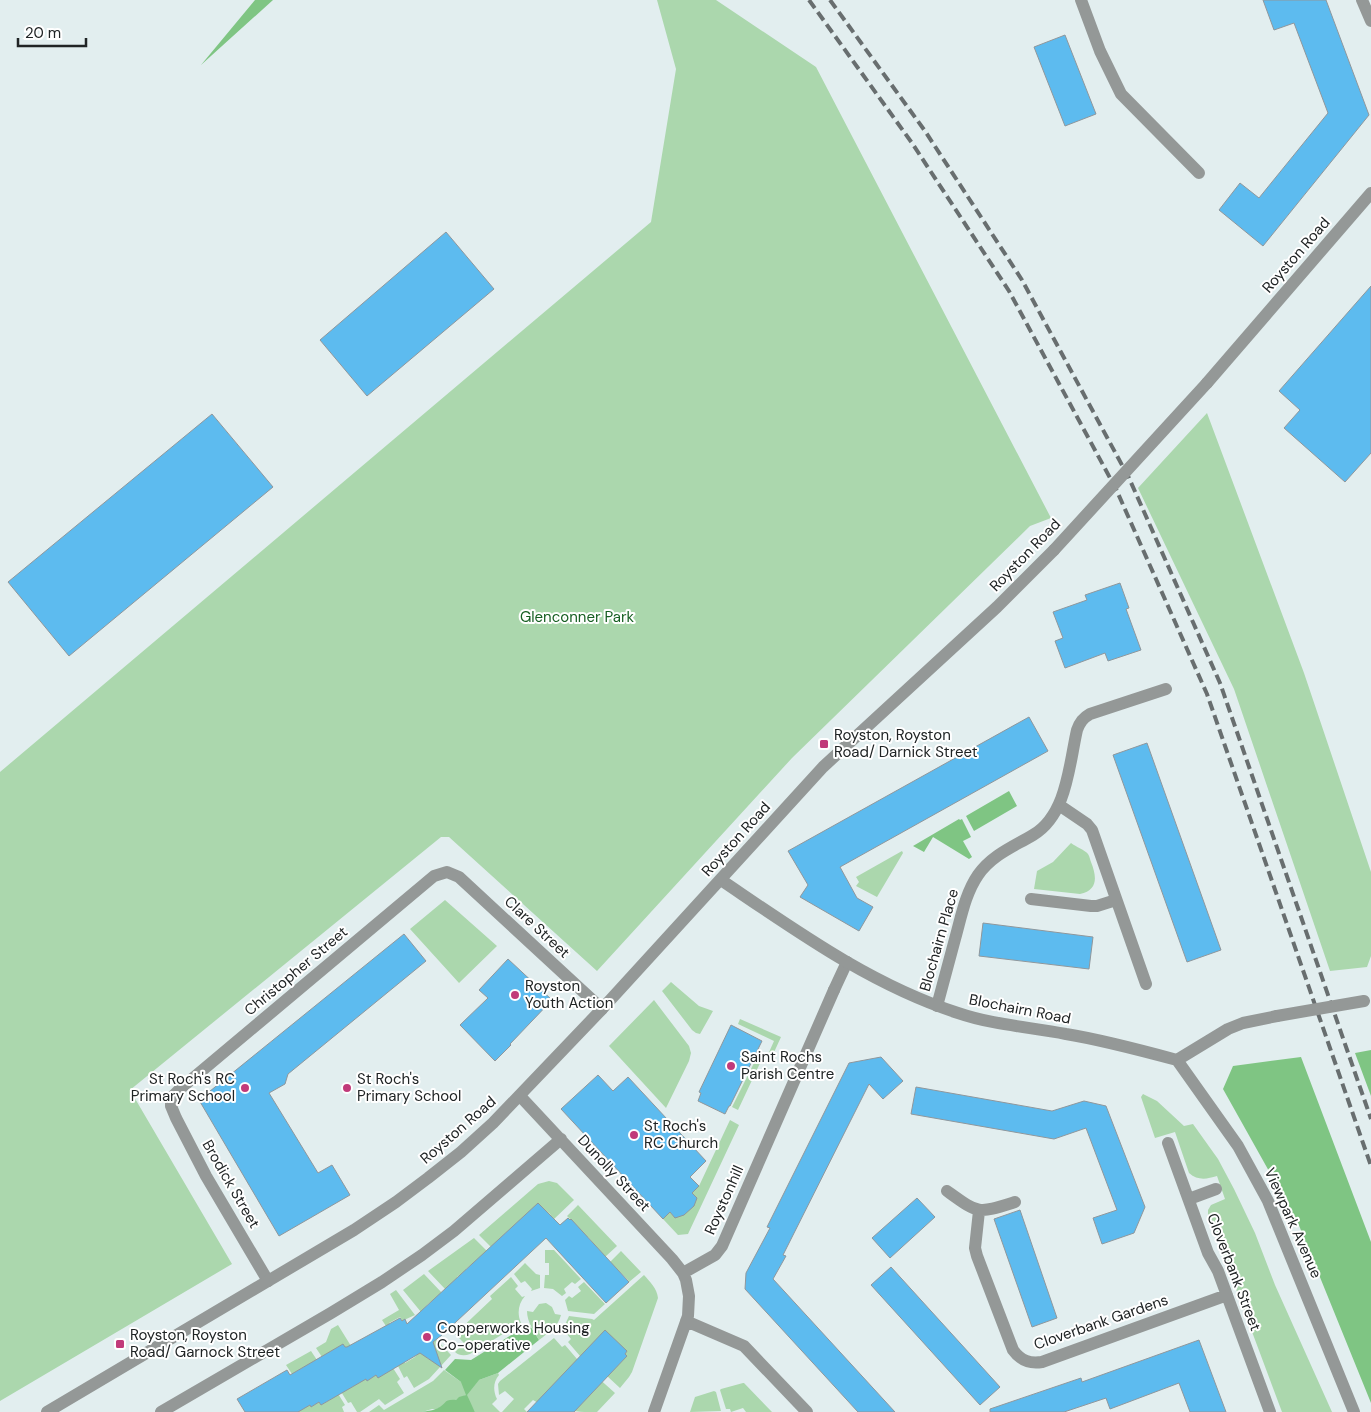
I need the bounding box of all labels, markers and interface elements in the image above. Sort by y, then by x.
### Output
scale bar [18,15,85,47]
text: 20 m [25,23,61,43]
street label: Royston Road [1258,213,1334,297]
street label: Royston Road [985,514,1065,596]
park label: Glenconner Park [520,607,635,627]
place label: Royston, Royston Road/ Darnick Street [834,725,978,762]
marker: Royston, Royston Road/ Darnick Street [818,738,830,750]
street label: Royston Road [697,797,775,881]
street label: Blochairn Place [915,886,963,994]
street label: Clare Street [500,892,574,963]
street label: Christopher Street [240,922,352,1020]
place label: Royston Youth Action [525,976,613,1013]
marker: Royston Youth Action [509,989,521,1001]
street label: Blochairn Road [967,989,1073,1029]
place label: Saint Rochs Parish Centre [741,1047,834,1084]
marker: Saint Rochs Parish Centre [725,1060,737,1072]
place label: St Roch's RC Primary School [131,1069,235,1106]
place label: St Roch's Primary School [357,1069,461,1106]
marker: St Roch's RC Primary School [239,1082,251,1094]
marker: St Roch's Primary School [341,1082,353,1094]
street label: Royston Road [416,1092,500,1168]
place label: St Roch's RC Church [644,1116,718,1153]
marker: St Roch's RC Church [628,1129,640,1141]
street label: Dunolly Street [573,1130,655,1216]
street label: Brodick Street [198,1136,264,1232]
street label: Roystonhill [700,1162,748,1238]
street label: Viewpark Avenue [1260,1165,1326,1281]
street label: Cloverbank Street [1202,1210,1266,1334]
street label: Cloverbank Gardens [1031,1290,1171,1354]
place label: Copperworks Housing Co-operative [437,1318,590,1355]
place label: Royston, Royston Road/ Garnock Street [130,1325,280,1362]
marker: Copperworks Housing Co-operative [421,1331,433,1343]
marker: Royston, Royston Road/ Garnock Street [114,1338,126,1350]

